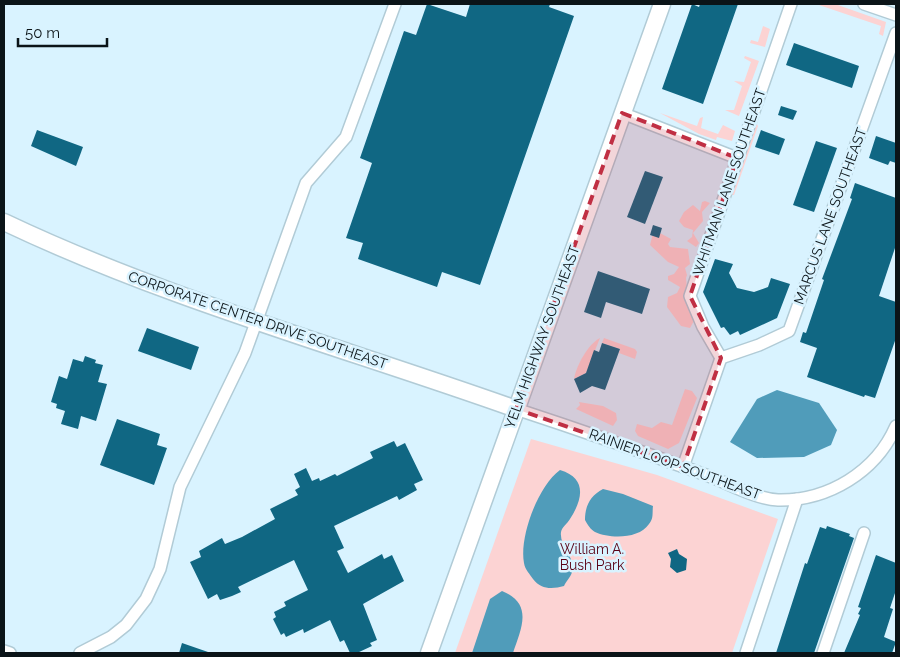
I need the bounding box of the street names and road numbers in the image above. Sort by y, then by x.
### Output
street label: WHITMAN LANE SOUTHEAST [689,86,769,278]
street label: MARCUS LANE SOUTHEAST [791,125,870,307]
street label: YELM HIGHWAY SOUTHEAST [501,243,583,431]
street label: CORPORATE CENTER DRIVE SOUTHEAST [126,268,390,372]
street label: RAINIER LOOP SOUTHEAST [587,425,763,503]

